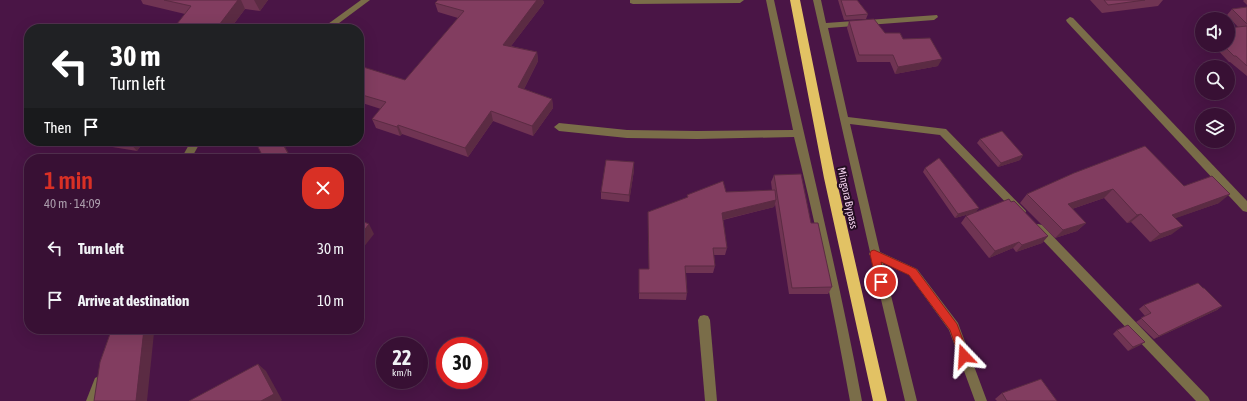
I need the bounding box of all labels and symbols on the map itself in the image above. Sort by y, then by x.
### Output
street label: Mingora Bypass [836,166,860,230]
pin [864,265,898,299]
position arrow [943,335,985,377]
speed limit sign: 30 [436,337,488,389]

